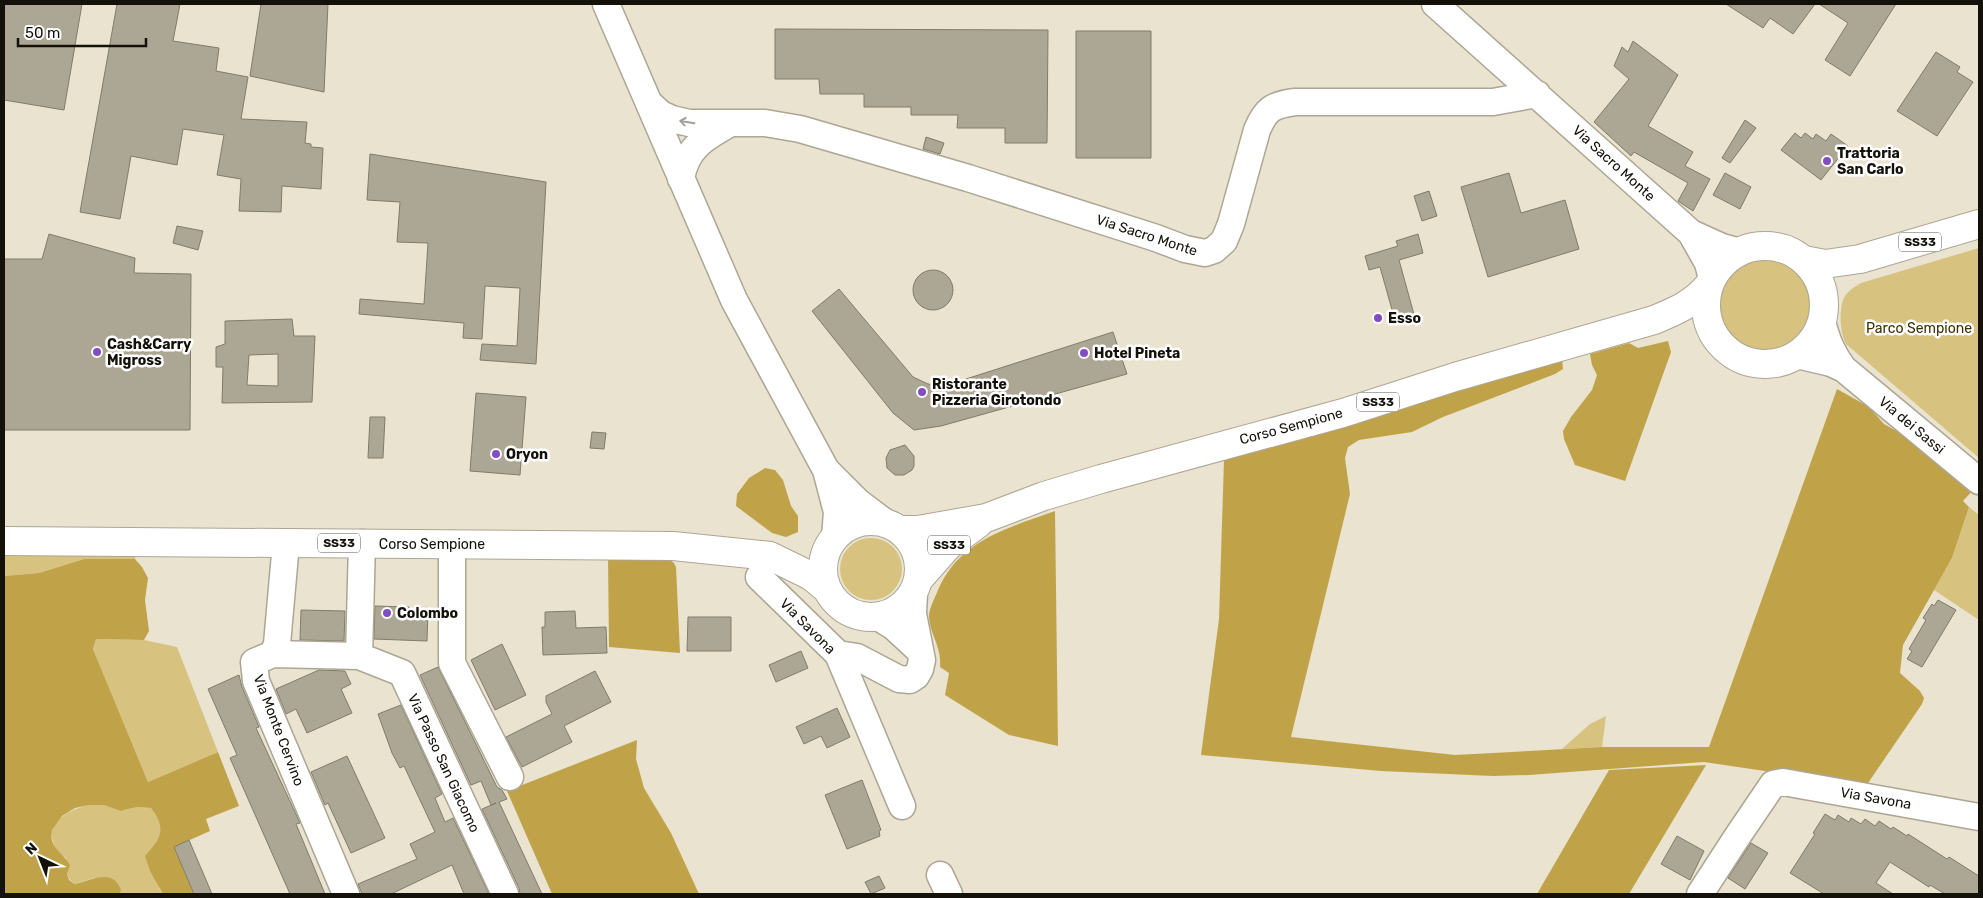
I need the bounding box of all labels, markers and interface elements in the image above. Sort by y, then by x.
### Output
scale bar [18,15,145,47]
text: 50 m [25,24,60,42]
one-way arrow [679,116,695,126]
street label: Via Sacro Monte [1569,122,1659,205]
place label: Trattoria San Carlo [1837,145,1904,178]
marker: Trattoria San Carlo [1821,155,1833,167]
street label: Via Sacro Monte [1094,211,1200,260]
road number: SS33 [1899,232,1941,252]
place label: Esso [1388,310,1421,327]
marker: Esso [1372,312,1384,324]
park label: Parco Sempione [1866,320,1972,337]
place label: Cash&Carry Migross [107,336,192,369]
place label: Hotel Pineta [1094,345,1180,362]
marker: Cash&Carry Migross [91,346,103,358]
marker: Hotel Pineta [1078,347,1090,359]
place label: Ristorante Pizzeria Girotondo [932,376,1061,409]
marker: Ristorante Pizzeria Girotondo [916,386,928,398]
road number: SS33 [1357,392,1399,412]
street label: Via dei Sassi [1875,393,1948,458]
street label: Corso Sempione [1238,404,1345,448]
place label: Oryon [506,446,548,463]
marker: Oryon [490,448,502,460]
road number: SS33 [318,534,360,552]
street label: Corso Sempione [379,536,485,553]
road number: SS33 [928,536,970,554]
street label: Via Savona [776,595,839,658]
place label: Colombo [397,605,458,622]
marker: Colombo [381,607,393,619]
street label: Via Monte Cervino [249,672,308,788]
street label: Via Passo San Giacomo [404,691,483,835]
street label: Via Savona [1839,784,1913,813]
north arrow [15,833,65,883]
text: N [22,839,41,859]

